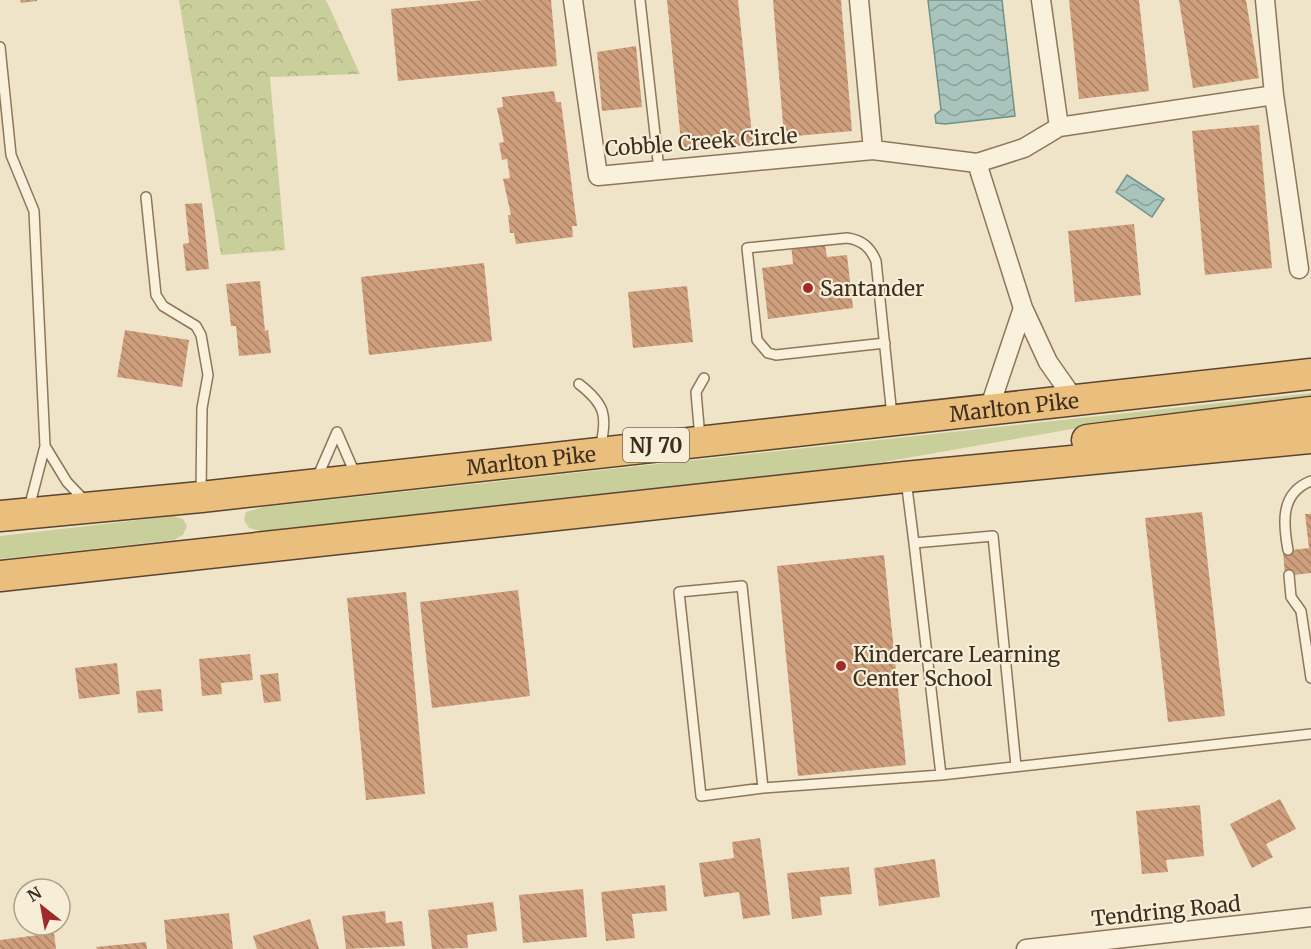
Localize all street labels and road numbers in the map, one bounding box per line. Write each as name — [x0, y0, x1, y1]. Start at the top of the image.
street label: Cobble Creek Circle — [604, 122, 798, 162]
street label: Marlton Pike — [948, 386, 1080, 427]
road number: NJ 70 — [623, 428, 689, 462]
street label: Marlton Pike — [465, 440, 597, 481]
street label: Tendring Road — [1090, 890, 1242, 932]

